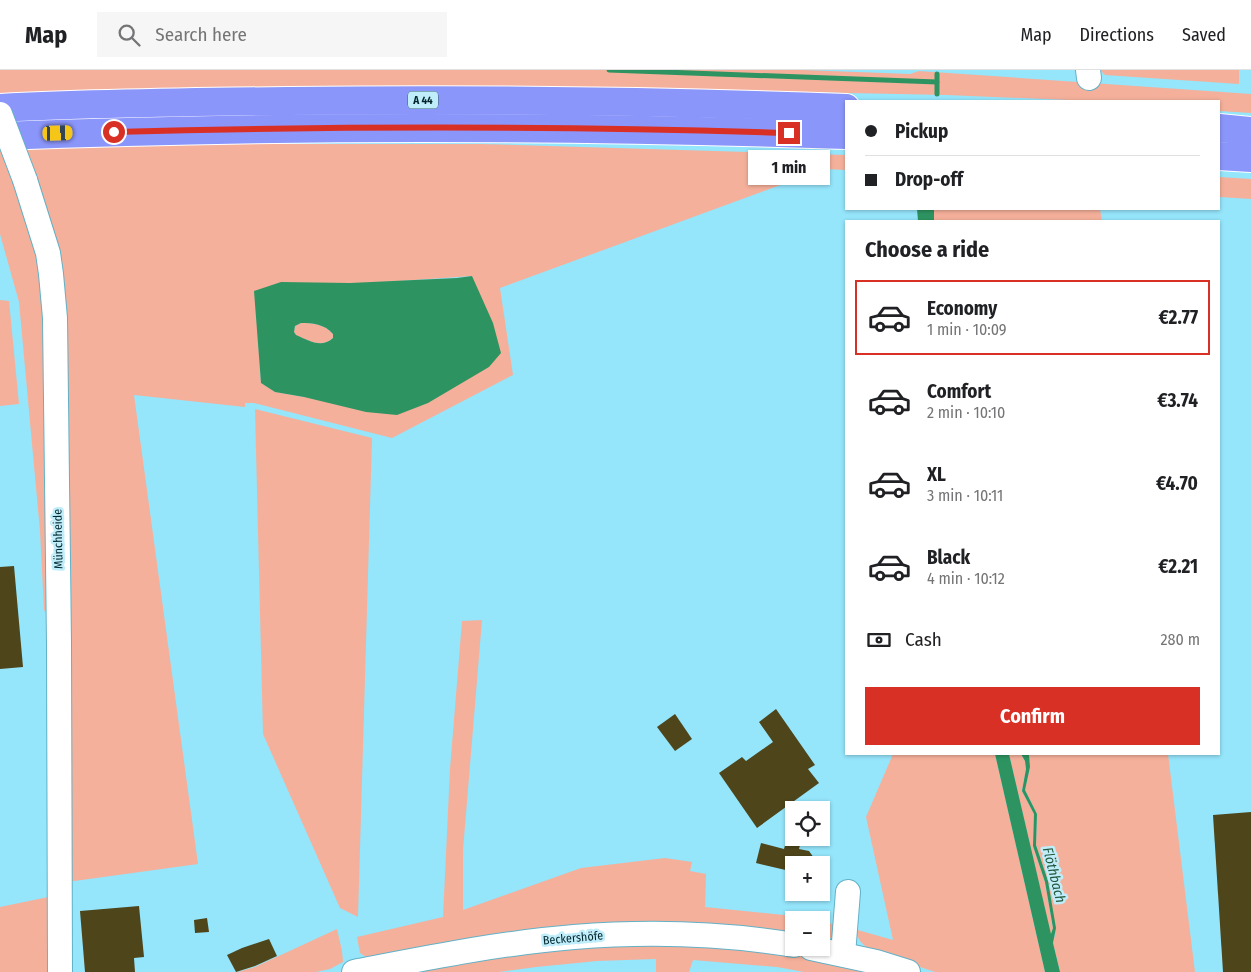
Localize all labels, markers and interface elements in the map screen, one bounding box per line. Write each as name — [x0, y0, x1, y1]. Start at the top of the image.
search box — [97, 12, 447, 57]
text: Map — [25, 21, 67, 49]
icon: search — [115, 21, 143, 49]
text: Search here — [155, 23, 247, 46]
text: Map — [1020, 24, 1052, 46]
text: Directions — [1080, 24, 1154, 46]
text: Saved — [1182, 24, 1226, 46]
road number: A 44 — [408, 92, 438, 108]
text: Pickup — [895, 120, 948, 143]
route start — [103, 121, 125, 143]
route end — [778, 122, 800, 144]
car — [42, 125, 73, 141]
callout: 1 min — [748, 150, 830, 186]
text: 1 min — [772, 158, 806, 177]
text: Drop-off — [895, 168, 963, 191]
text: Choose a ride — [865, 236, 989, 263]
icon: car — [867, 295, 912, 340]
text: Economy — [927, 297, 997, 320]
text: €2.77 — [1159, 306, 1198, 329]
text: 1 min · 10:09 — [927, 320, 1007, 339]
icon: car — [867, 378, 912, 423]
text: Comfort — [927, 380, 991, 403]
text: €3.74 — [1157, 389, 1198, 412]
text: 2 min · 10:10 — [927, 403, 1005, 422]
icon: car — [867, 461, 912, 506]
text: XL — [927, 463, 946, 486]
text: €4.70 — [1156, 472, 1198, 495]
text: 3 min · 10:11 — [927, 486, 1003, 505]
street label: Münchheide — [50, 509, 66, 569]
icon: car — [867, 544, 912, 589]
text: Black — [927, 546, 970, 569]
text: €2.21 — [1158, 555, 1198, 578]
text: 4 min · 10:12 — [927, 569, 1005, 588]
icon: cash — [865, 626, 893, 654]
text: Cash — [905, 628, 942, 651]
text: 280 m — [1161, 630, 1200, 649]
button: Confirm — [865, 687, 1200, 745]
map controls — [785, 801, 830, 956]
button: locate — [785, 801, 830, 846]
water label: Flöthbach — [1039, 845, 1069, 905]
button: + — [785, 856, 830, 901]
button: − — [785, 911, 830, 956]
street label: Beckershöfe — [542, 928, 604, 948]

